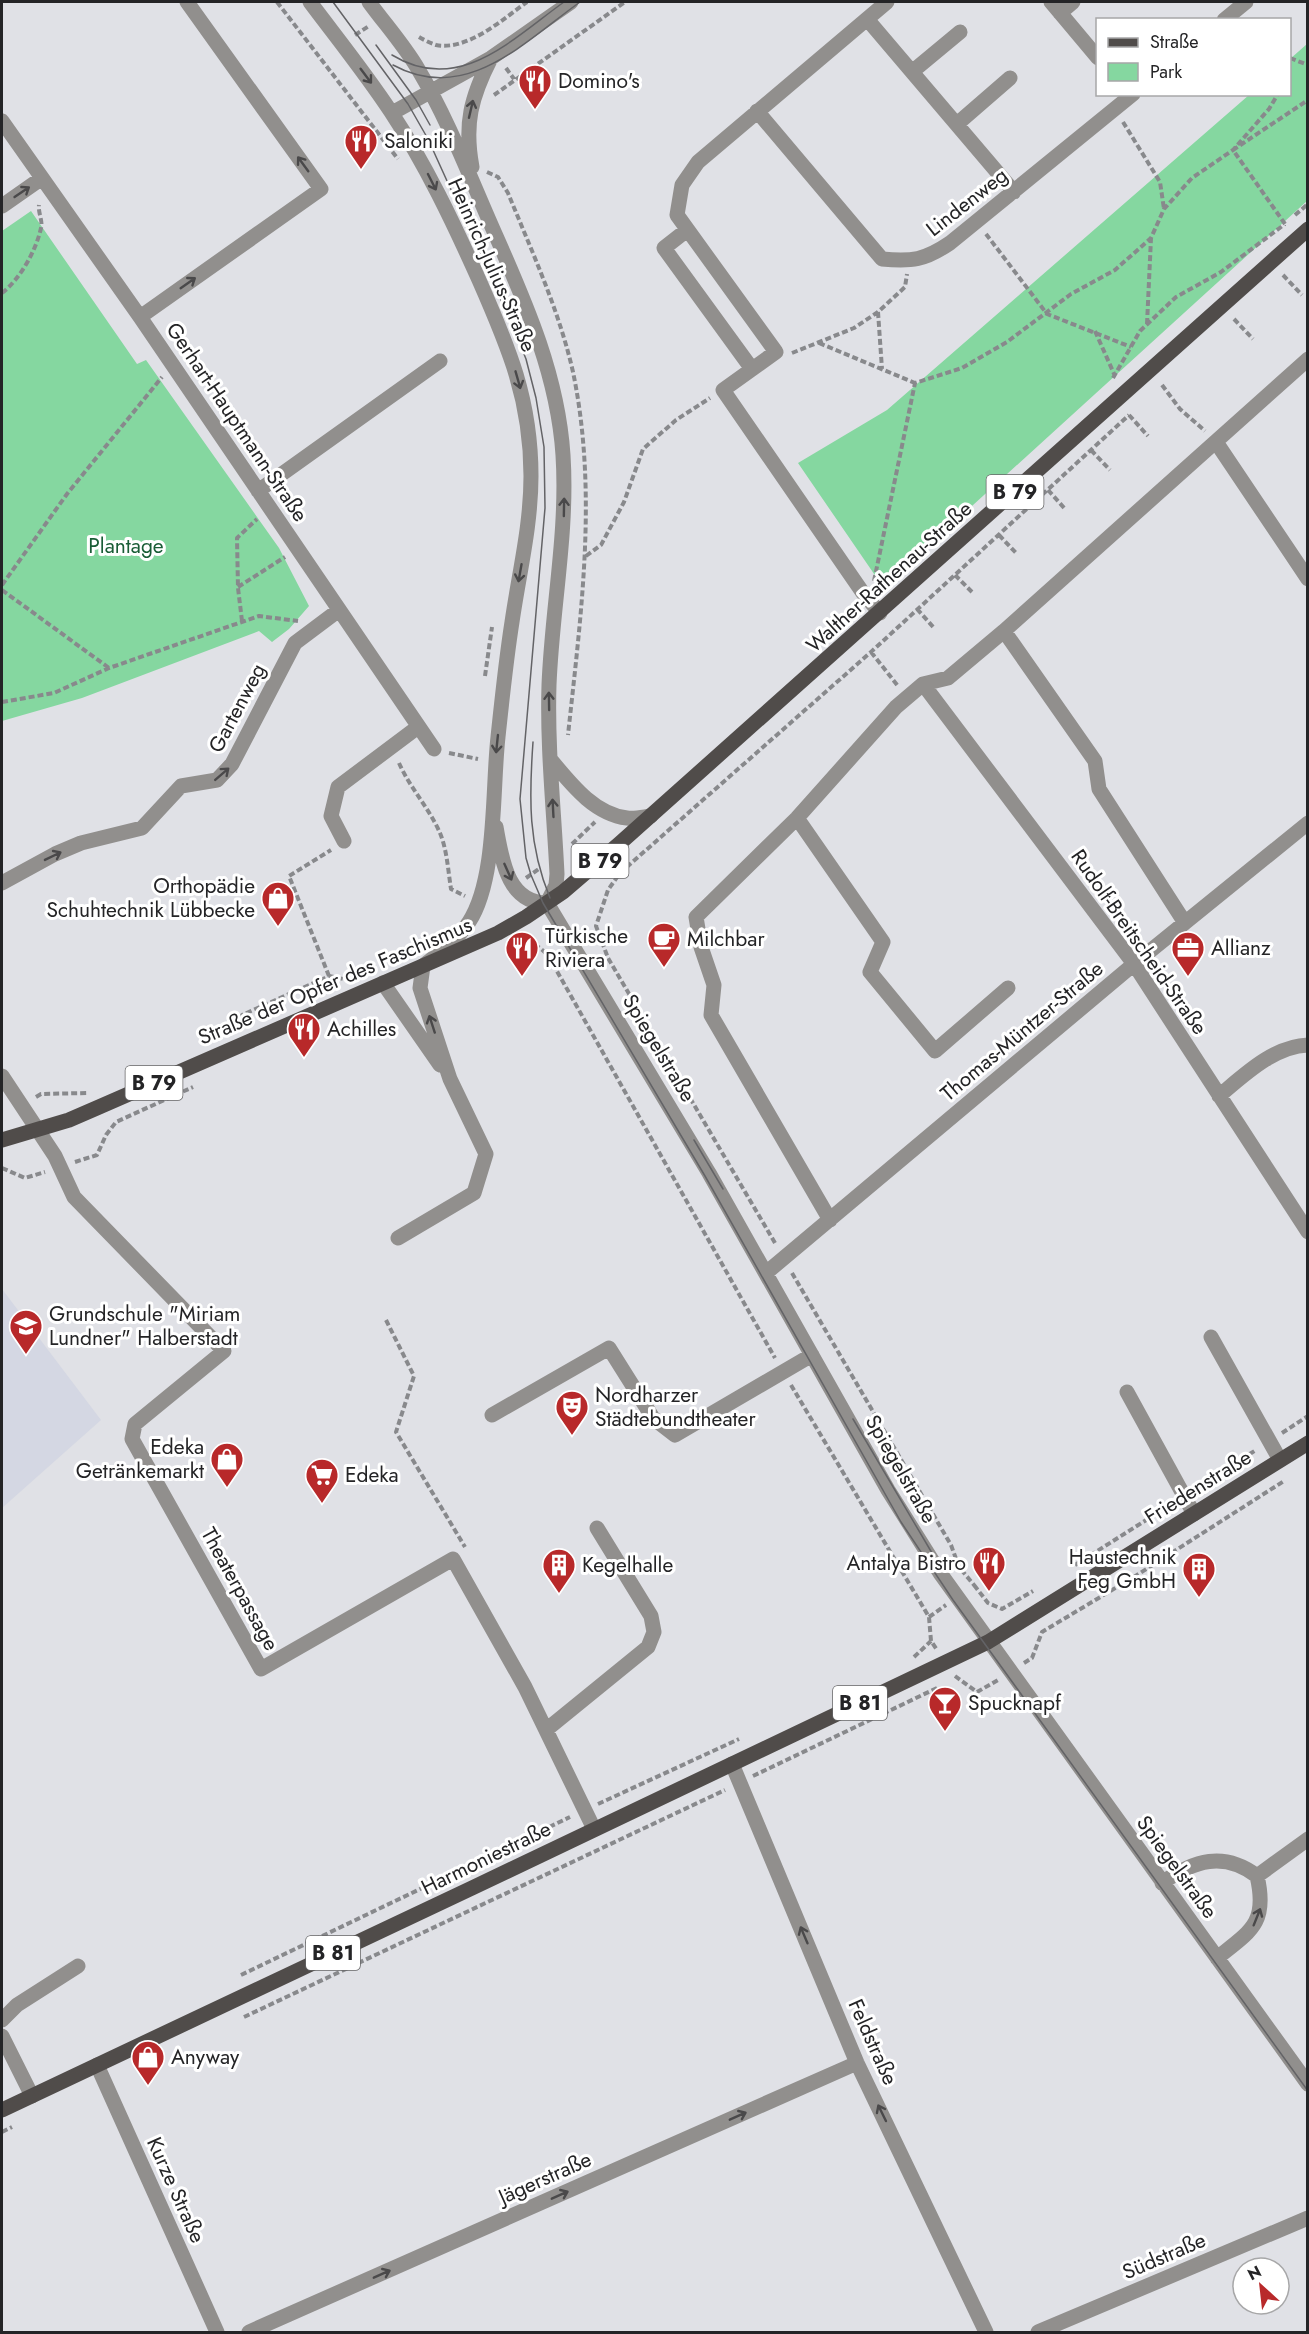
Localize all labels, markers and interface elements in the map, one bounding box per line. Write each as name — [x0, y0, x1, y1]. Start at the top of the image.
legend — [1096, 18, 1291, 96]
text: Straße — [1150, 29, 1198, 55]
text: Park — [1150, 59, 1182, 85]
restaurant icon: Domino's — [517, 63, 553, 110]
place label: Domino's — [558, 66, 640, 96]
one-way arrow — [359, 68, 372, 84]
one-way arrow — [465, 100, 477, 119]
restaurant icon: Saloniki — [343, 123, 379, 170]
place label: Saloniki — [384, 126, 453, 156]
one-way arrow — [297, 156, 309, 172]
street label: Lindenweg — [920, 161, 1014, 243]
one-way arrow — [427, 173, 438, 191]
street label: Heinrich-Julius-Straße — [440, 173, 544, 357]
one-way arrow — [13, 186, 29, 198]
one-way arrow — [179, 277, 195, 289]
street label: Gerhart-Hauptmann-Straße — [159, 316, 315, 528]
one-way arrow — [513, 370, 525, 389]
road number: B 79 — [986, 475, 1044, 509]
street label: Walther-Rathenau-Straße — [799, 494, 979, 660]
one-way arrow — [558, 498, 569, 518]
park label: Plantage — [88, 531, 164, 561]
one-way arrow — [514, 562, 525, 582]
street label: Gartenweg — [201, 658, 273, 758]
one-way arrow — [543, 692, 555, 712]
one-way arrow — [491, 734, 502, 753]
one-way arrow — [214, 767, 230, 780]
one-way arrow — [548, 799, 559, 819]
street label: Rudolf-Breitscheid-Straße — [1064, 843, 1215, 1041]
road number: B 79 — [572, 844, 628, 878]
one-way arrow — [44, 849, 62, 861]
one-way arrow — [503, 863, 514, 881]
place label: Orthopädie Schuhtechnik Lübbecke — [46, 871, 255, 925]
shop icon: Orthopädie Schuhtechnik Lübbecke — [260, 880, 296, 927]
street label: Straße der Opfer des Faschismus — [193, 910, 477, 1052]
place label: Türkische Riviera — [545, 921, 628, 975]
cafe icon: Milchbar — [646, 921, 682, 968]
place label: Milchbar — [687, 924, 765, 954]
restaurant icon: Türkische Riviera — [504, 930, 540, 977]
office icon: Allianz — [1170, 930, 1206, 977]
place label: Allianz — [1211, 933, 1271, 963]
street label: Thomas-Müntzer-Straße — [934, 954, 1110, 1108]
street label: Spiegelstraße — [615, 988, 703, 1108]
restaurant icon: Achilles — [286, 1011, 322, 1058]
place label: Achilles — [327, 1014, 396, 1044]
one-way arrow — [426, 1015, 437, 1034]
road number: B 79 — [126, 1066, 182, 1100]
place label: Grundschule "Miriam Lundner" Halberstadt — [49, 1299, 240, 1353]
school or university icon: Grundschule "Miriam Lundner" Halberstadt — [8, 1308, 44, 1355]
place label: Nordharzer Städtebundtheater — [595, 1380, 756, 1434]
theatre icon: Nordharzer Städtebundtheater — [554, 1389, 590, 1436]
street label: Spiegelstraße — [858, 1409, 944, 1529]
place label: Edeka Getränkemarkt — [76, 1432, 204, 1486]
shop icon: Edeka Getränkemarkt — [209, 1441, 245, 1488]
street label: Friedenstraße — [1139, 1442, 1257, 1532]
supermarket icon: Edeka — [304, 1457, 340, 1504]
place label: Edeka — [345, 1460, 399, 1490]
street label: Theaterpassage — [194, 1522, 286, 1656]
place label: Haustechnik Feg GmbH — [1069, 1542, 1177, 1596]
restaurant icon: Antalya Bistro — [971, 1545, 1007, 1592]
building icon: Kegelhalle — [541, 1547, 577, 1594]
place label: Antalya Bistro — [846, 1548, 966, 1578]
place label: Kegelhalle — [582, 1550, 673, 1580]
building icon: Haustechnik Feg GmbH — [1181, 1551, 1217, 1598]
bar icon: Spucknapf — [927, 1685, 963, 1732]
road number: B 81 — [833, 1686, 887, 1720]
place label: Spucknapf — [968, 1688, 1062, 1718]
street label: Spiegelstraße — [1129, 1809, 1225, 1925]
street label: Harmoniestraße — [416, 1814, 556, 1902]
one-way arrow — [1252, 1909, 1263, 1927]
one-way arrow — [798, 1926, 809, 1944]
road number: B 81 — [306, 1936, 360, 1970]
street label: Feldstraße — [841, 1994, 905, 2090]
shop icon: Anyway — [130, 2039, 166, 2086]
place label: Anyway — [171, 2042, 240, 2072]
one-way arrow — [875, 2105, 887, 2123]
one-way arrow — [729, 2110, 747, 2121]
street label: Kurze Straße — [139, 2132, 213, 2248]
street label: Jägerstraße — [491, 2144, 596, 2213]
one-way arrow — [551, 2188, 569, 2199]
street label: Südstraße — [1118, 2225, 1211, 2287]
north arrow — [1231, 2256, 1291, 2316]
text: N — [1244, 2260, 1265, 2286]
one-way arrow — [372, 2267, 390, 2279]

